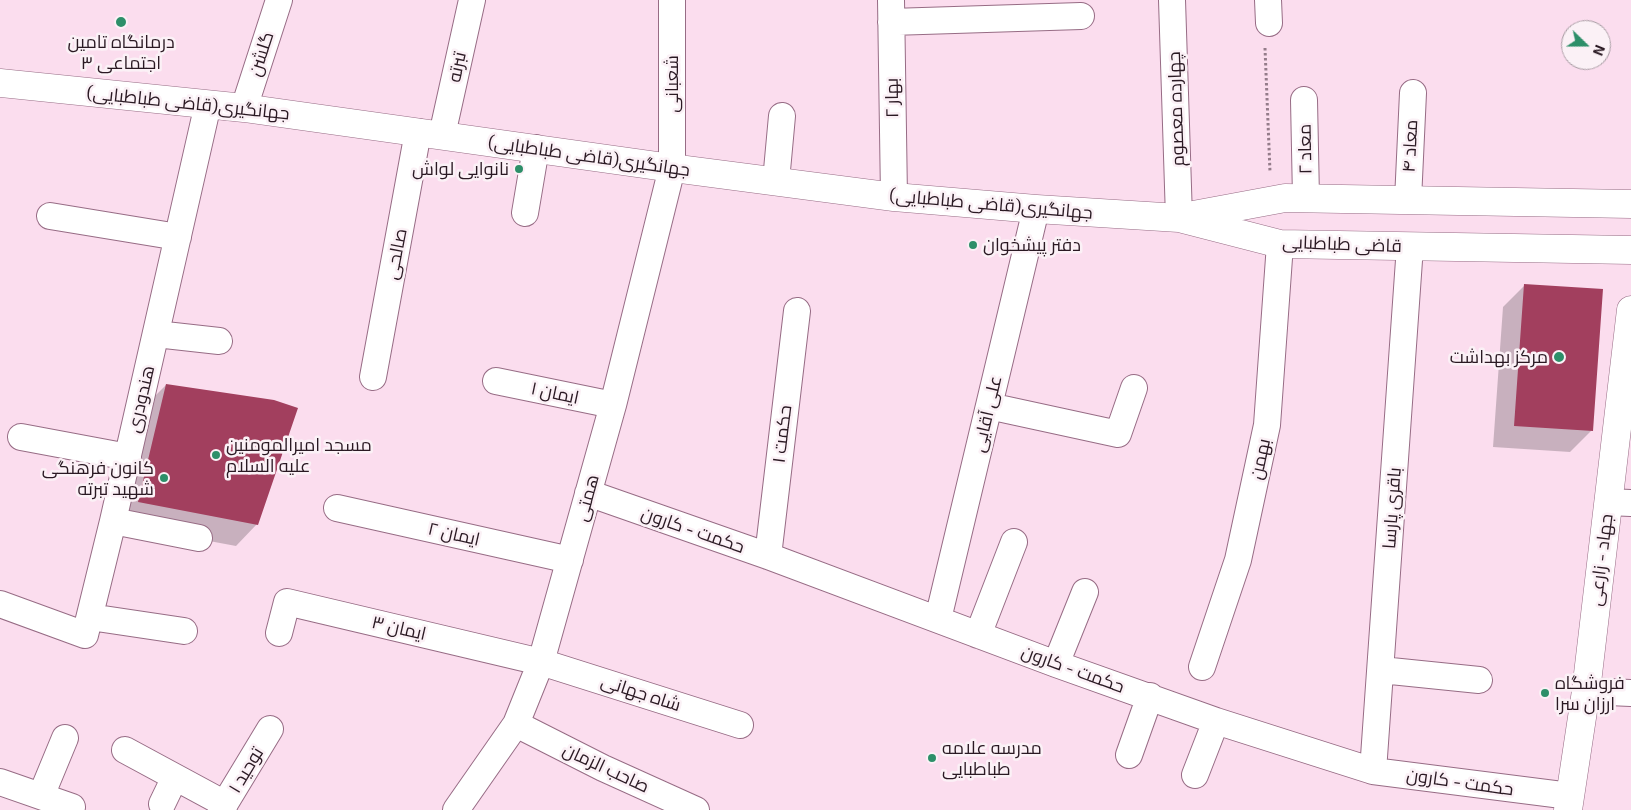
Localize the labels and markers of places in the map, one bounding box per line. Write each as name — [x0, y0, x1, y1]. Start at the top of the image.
marker: درمانگاه تامین اجتماعی ۳ — [114, 15, 128, 29]
place label: درمانگاه تامین اجتماعی ۳ — [67, 31, 175, 74]
place label: نانوایی لواش — [412, 158, 509, 180]
marker: نانوایی لواش — [513, 163, 525, 175]
place label: دفتر پیشخوان — [983, 234, 1081, 256]
marker: دفتر پیشخوان — [967, 239, 979, 251]
place label: مرکز بهداشت — [1450, 346, 1548, 368]
marker: مرکز بهداشت — [1552, 350, 1566, 364]
place label: مسجد امیرالمومنین علیه السلام — [226, 434, 372, 476]
marker: مسجد امیرالمومنین علیه السلام — [210, 449, 222, 461]
place label: کانون فرهنگی شهید تبرته — [42, 457, 154, 499]
marker: کانون فرهنگی شهید تبرته — [158, 472, 170, 484]
place label: فروشگاه ارزان سرا — [1555, 672, 1625, 714]
marker: فروشگاه ارزان سرا — [1539, 687, 1551, 699]
place label: مدرسه علامه طباطبایی — [942, 737, 1042, 780]
marker: مدرسه علامه طباطبایی — [926, 752, 938, 764]

